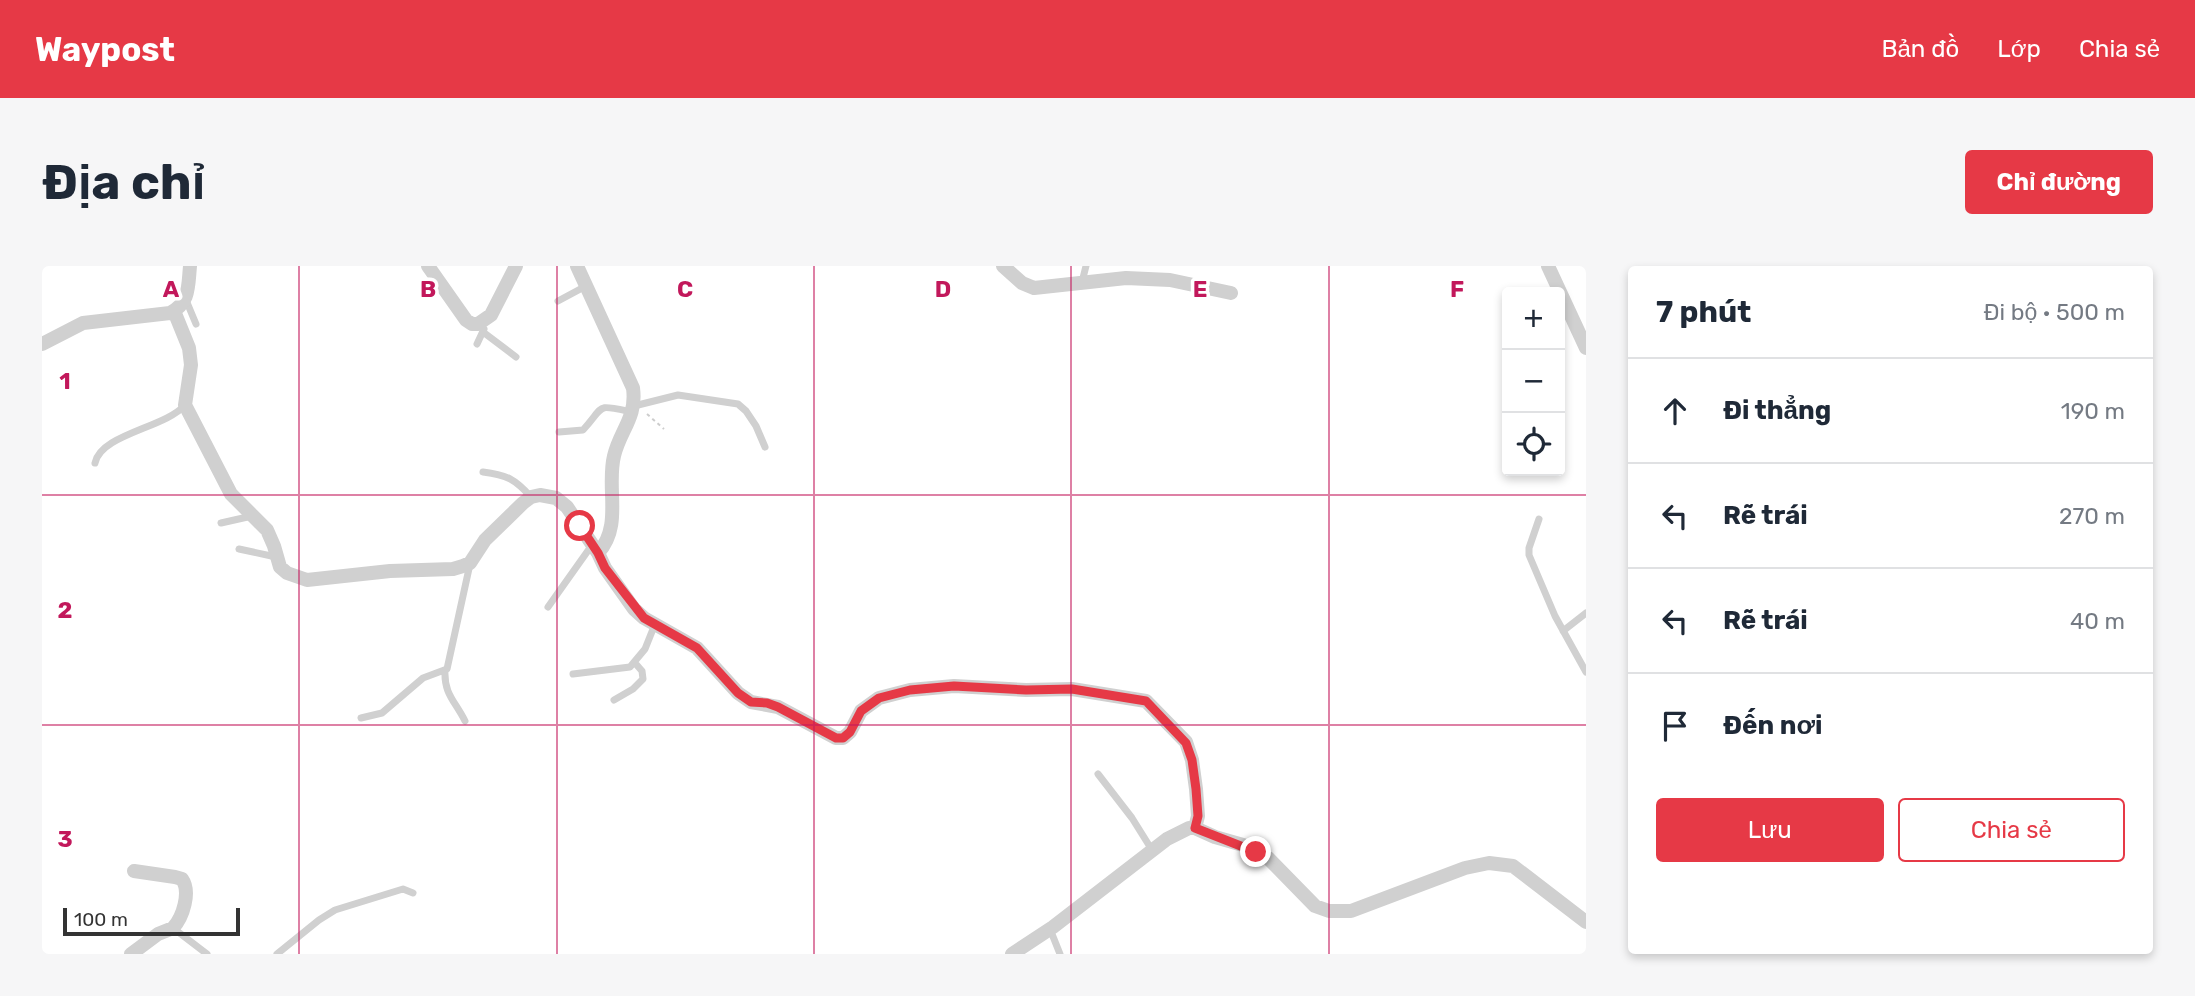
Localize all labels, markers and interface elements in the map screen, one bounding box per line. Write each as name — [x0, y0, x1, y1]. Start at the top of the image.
text: Waypost — [35, 30, 175, 69]
text: Bản đồ — [1881, 35, 1959, 63]
text: Lớp — [1997, 35, 2041, 63]
text: Chia sẻ — [2079, 35, 2160, 63]
button: Chỉ đường — [1965, 150, 2153, 214]
text: Địa chỉ — [42, 153, 205, 211]
text: A — [163, 275, 180, 303]
text: B — [420, 275, 436, 303]
text: C — [677, 275, 693, 303]
text: D — [935, 275, 951, 303]
text: E — [1193, 275, 1207, 303]
text: F — [1450, 275, 1464, 303]
map controls — [1502, 287, 1565, 476]
button: + — [1502, 287, 1565, 350]
text: 7 phút — [1656, 294, 1751, 330]
text: Đi bộ · 500 m — [1983, 298, 2125, 326]
button: − — [1502, 350, 1565, 413]
text: 1 — [59, 367, 71, 395]
icon: ahead — [1656, 392, 1694, 430]
text: Đi thẳng — [1723, 395, 1831, 426]
text: 190 m — [2061, 397, 2125, 425]
button: locate — [1502, 413, 1565, 476]
icon: left — [1656, 497, 1694, 535]
text: Rẽ trái — [1723, 500, 1808, 531]
text: 270 m — [2059, 502, 2125, 530]
route start — [564, 510, 595, 541]
text: 2 — [58, 596, 72, 624]
icon: left — [1656, 602, 1694, 640]
text: Rẽ trái — [1723, 605, 1808, 636]
text: 40 m — [2070, 607, 2125, 635]
icon: arrive — [1656, 707, 1694, 745]
text: Đến nơi — [1723, 710, 1822, 741]
button: Lưu — [1656, 798, 1884, 862]
button: Chia sẻ — [1898, 798, 2125, 862]
text: 3 — [57, 825, 73, 853]
route end — [1240, 836, 1271, 867]
scale bar — [63, 905, 240, 937]
text: 100 m — [74, 908, 128, 931]

